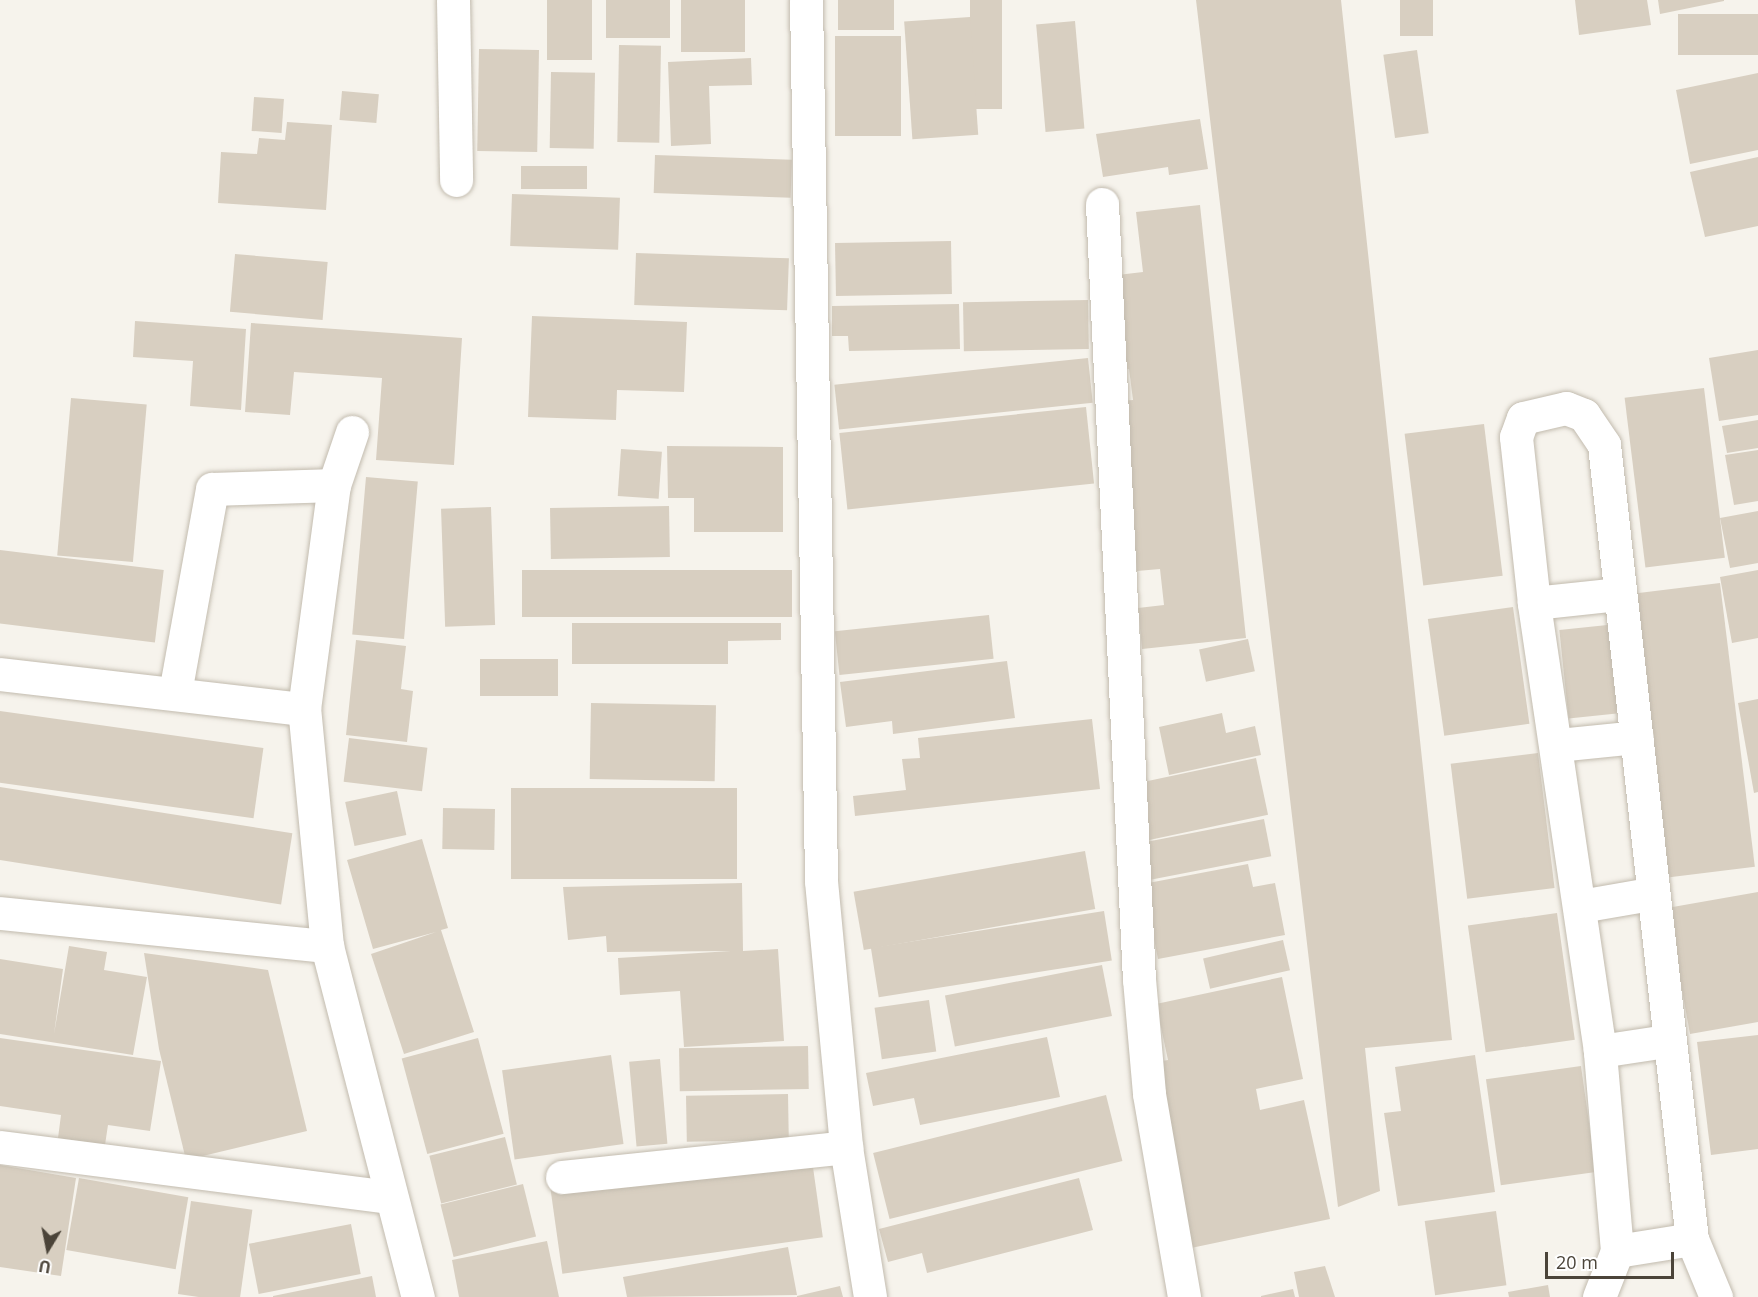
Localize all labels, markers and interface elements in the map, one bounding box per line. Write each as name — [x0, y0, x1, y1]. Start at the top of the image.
north arrow — [18, 1219, 78, 1279]
scale bar — [1548, 1240, 1677, 1278]
text: 20 m — [1556, 1250, 1598, 1274]
text: U — [37, 1255, 53, 1279]

